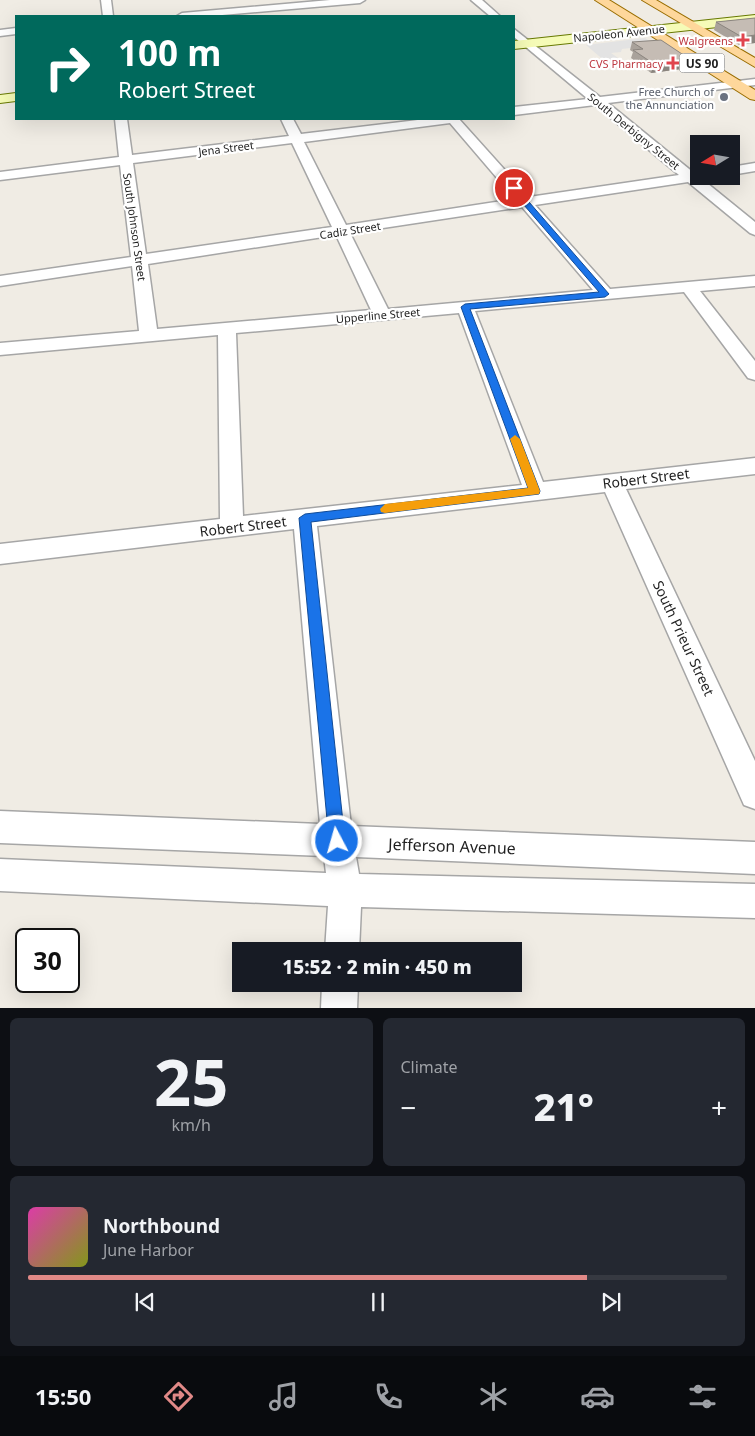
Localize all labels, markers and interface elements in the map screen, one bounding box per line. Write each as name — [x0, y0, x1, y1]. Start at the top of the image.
street label: Napoleon Avenue — [572, 21, 666, 45]
text: 100 m — [118, 29, 221, 76]
place label: Walgreens — [678, 33, 733, 48]
marker: Walgreens — [737, 34, 749, 46]
icon: right — [35, 35, 100, 100]
road number: US 90 — [680, 54, 724, 72]
place label: CVS Pharmacy — [589, 56, 663, 71]
marker: CVS Pharmacy — [667, 57, 679, 69]
text: Robert Street — [118, 74, 255, 104]
place label: Free Church of the Annunciation — [625, 84, 715, 112]
street label: South Derbigny Street — [585, 89, 683, 173]
marker: Free Church of the Annunciation — [718, 91, 730, 103]
north arrow — [690, 135, 740, 185]
map controls — [690, 135, 740, 185]
street label: Jena Street — [196, 137, 255, 159]
pin — [493, 167, 535, 209]
street label: South Johnson Street — [120, 172, 150, 282]
icon: arrive — [500, 174, 528, 202]
street label: Cadiz Street — [318, 218, 382, 242]
street label: Upperline Street — [335, 304, 421, 326]
street label: Robert Street — [602, 463, 690, 493]
street label: Robert Street — [199, 511, 287, 541]
street label: South Prieur Street — [649, 577, 719, 699]
position arrow — [310, 814, 362, 866]
street label: Jefferson Avenue — [386, 833, 516, 859]
speed limit sign: 30 — [15, 928, 80, 993]
text: 15:52 · 2 min · 450 m — [282, 954, 472, 980]
text: 25 — [154, 1037, 228, 1125]
text: Climate — [401, 1056, 458, 1078]
text: 21° — [534, 1080, 594, 1132]
text: − — [401, 1088, 417, 1126]
text: + — [711, 1088, 727, 1126]
text: km/h — [172, 1114, 211, 1136]
text: Northbound — [103, 1213, 220, 1239]
text: June Harbor — [103, 1239, 194, 1261]
icon: previous — [131, 1288, 159, 1316]
icon: pause — [364, 1288, 392, 1316]
icon: next — [597, 1288, 625, 1316]
icon: directions — [161, 1379, 196, 1414]
icon: music — [266, 1379, 301, 1414]
icon: phone — [371, 1379, 406, 1414]
icon: climate — [476, 1379, 511, 1414]
icon: car — [580, 1379, 615, 1414]
icon: filters — [685, 1379, 720, 1414]
text: 15:50 — [35, 1381, 91, 1411]

